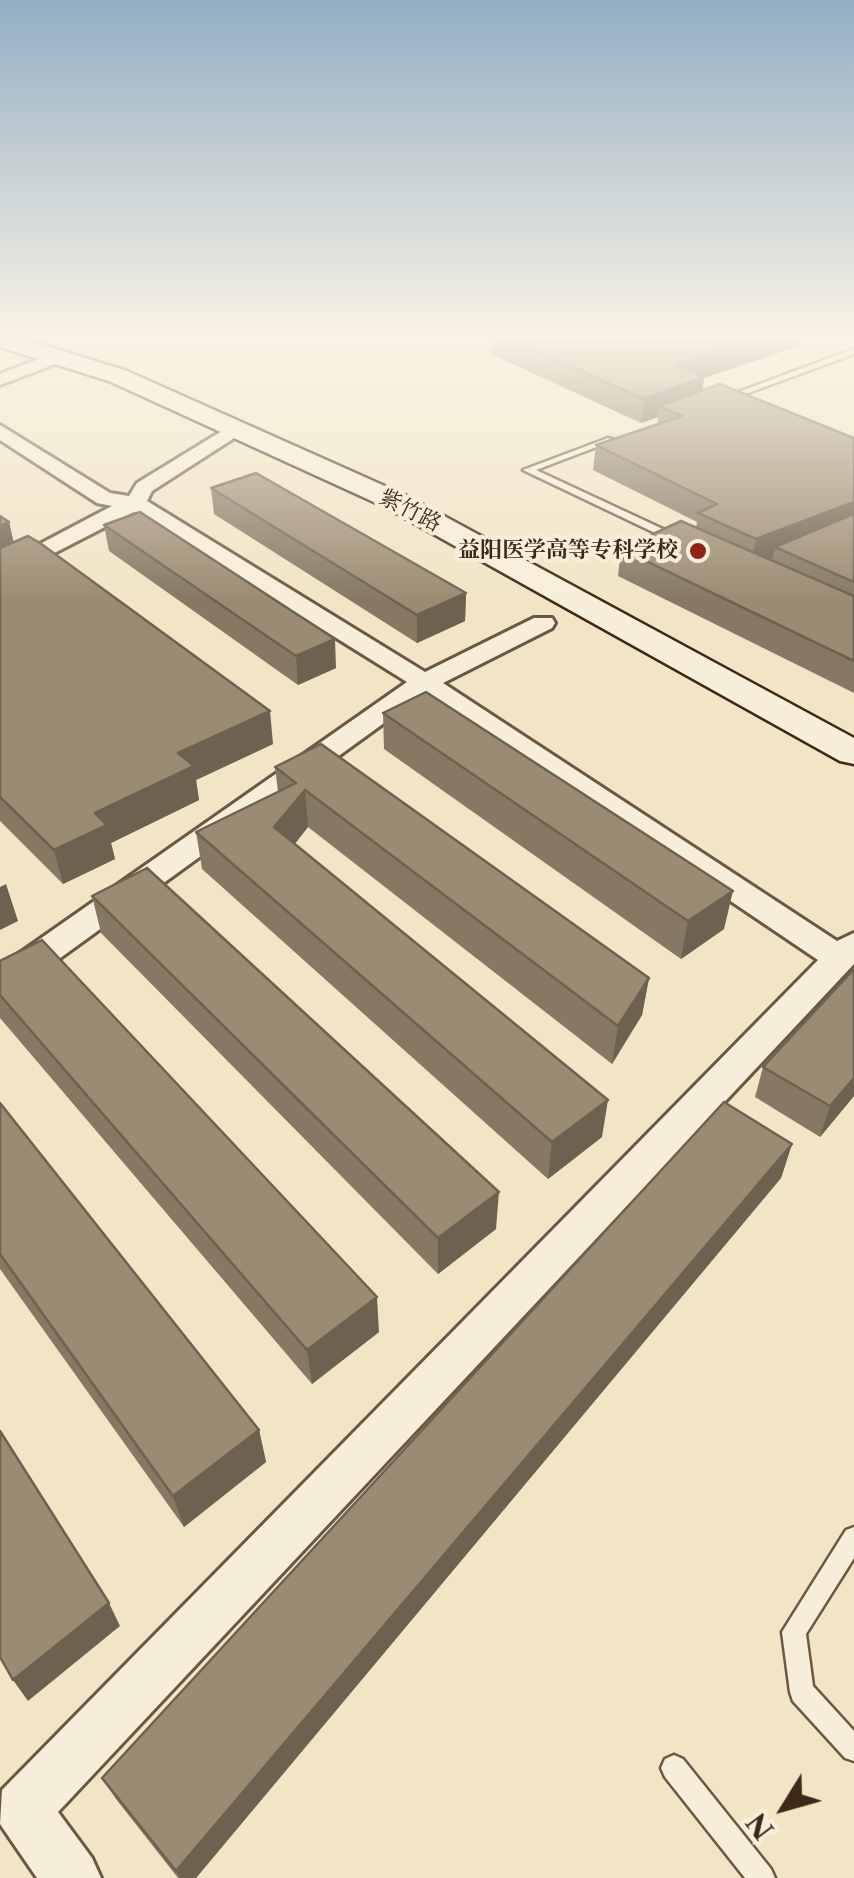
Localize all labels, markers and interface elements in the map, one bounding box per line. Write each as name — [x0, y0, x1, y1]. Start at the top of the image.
street label: 紫竹路 — [375, 484, 445, 538]
place label: 益阳医学高等专科学校 — [458, 538, 678, 564]
marker: 益阳医学高等专科学校 — [687, 540, 709, 562]
north arrow — [734, 1758, 834, 1858]
text: N — [739, 1806, 781, 1846]

